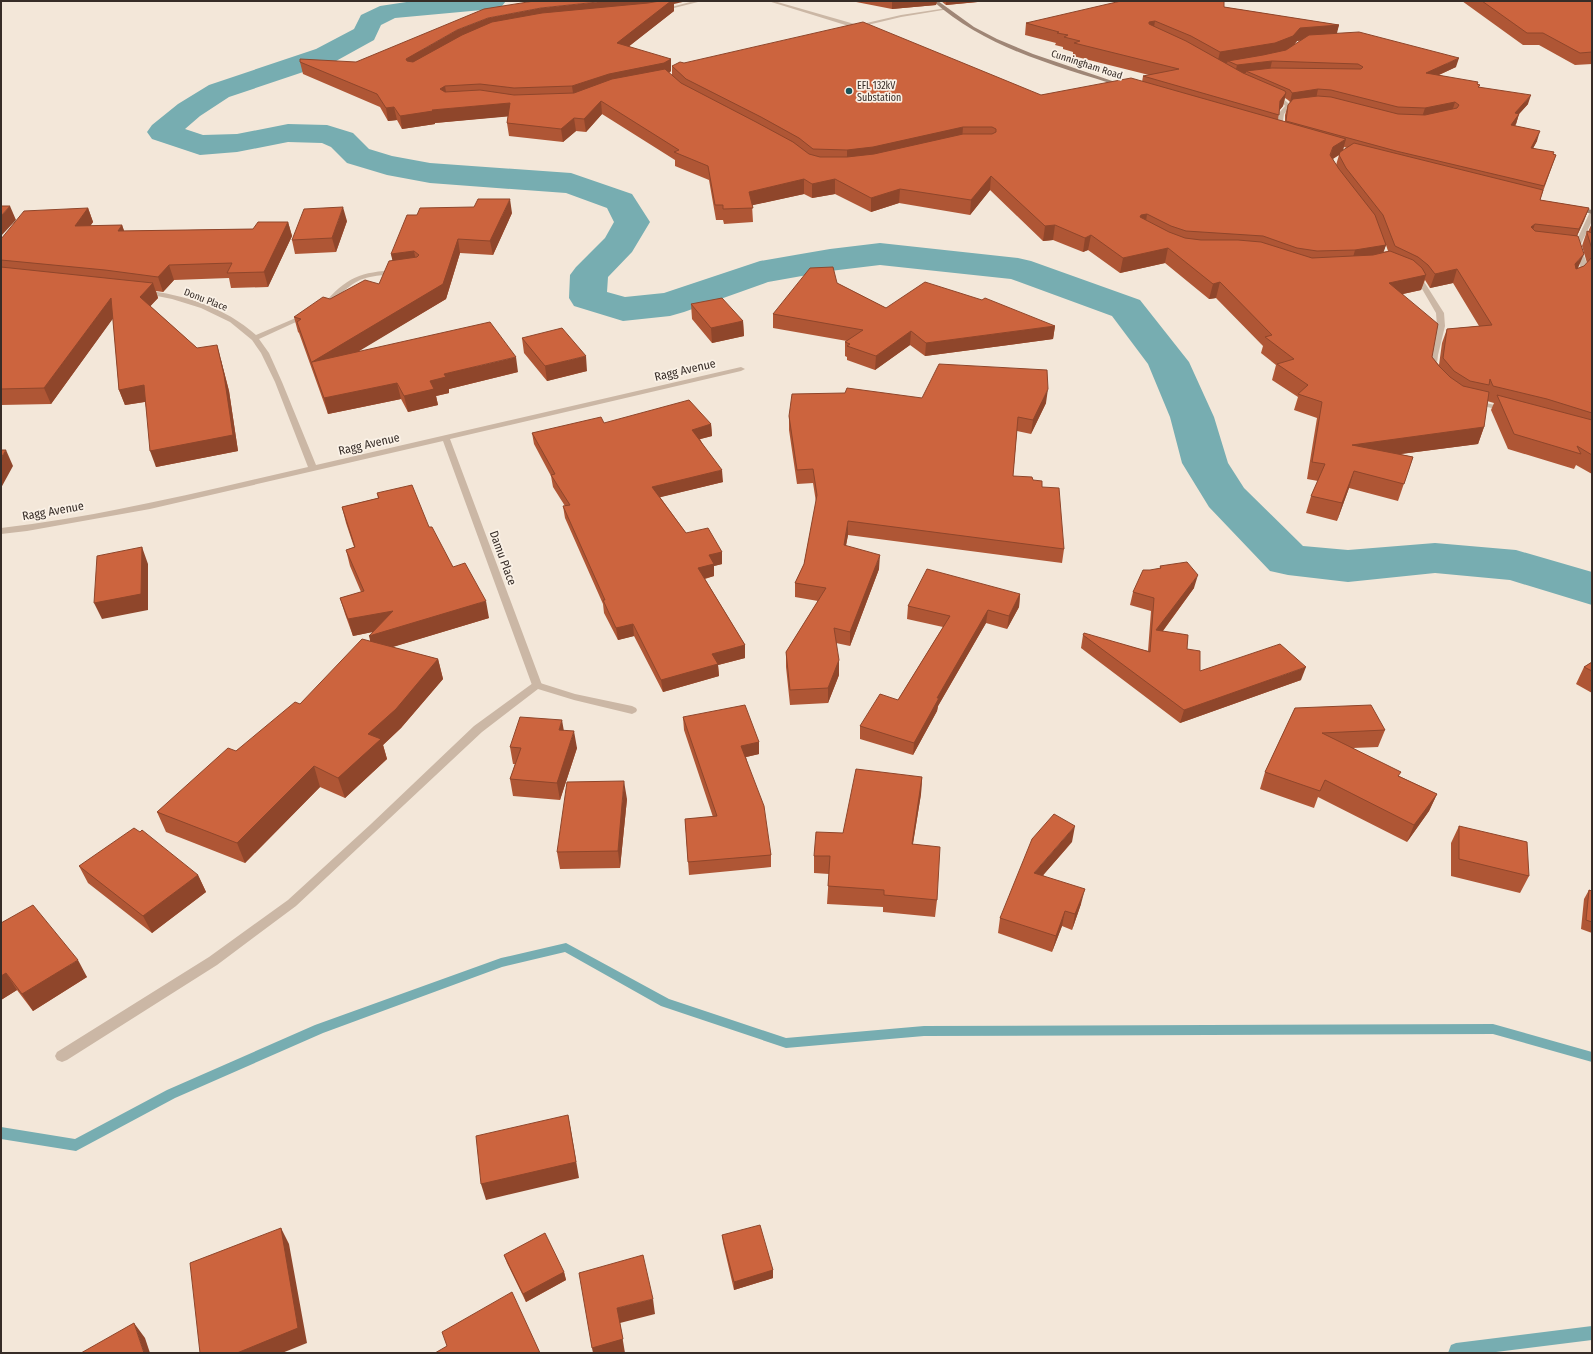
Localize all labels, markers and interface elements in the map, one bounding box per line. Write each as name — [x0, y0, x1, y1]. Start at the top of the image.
street label: Cunningham Road — [1050, 48, 1124, 82]
place label: EFL 132kV Substation — [857, 80, 901, 104]
marker: EFL 132kV Substation — [844, 86, 854, 96]
street label: Donu Place — [182, 286, 229, 314]
street label: Ragg Avenue — [653, 356, 717, 384]
street label: Ragg Avenue — [337, 430, 401, 458]
street label: Ragg Avenue — [21, 499, 85, 523]
street label: Damu Place — [487, 529, 519, 587]

